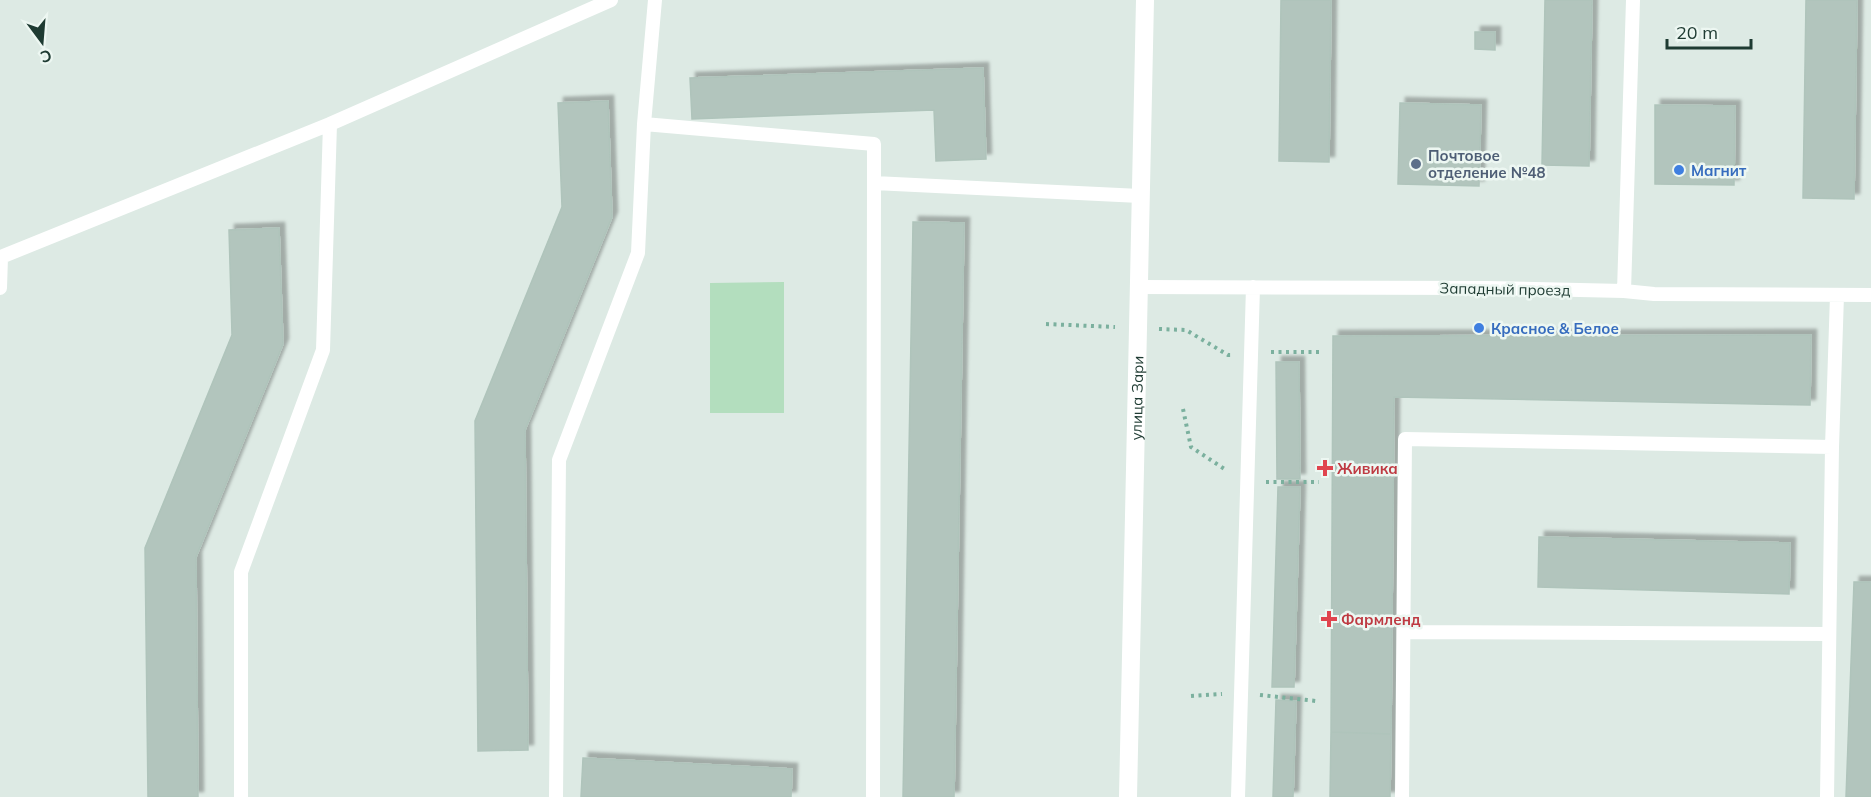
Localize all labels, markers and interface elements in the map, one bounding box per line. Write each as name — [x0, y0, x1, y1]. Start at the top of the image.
north arrow — [12, 12, 72, 72]
scale bar — [1667, 12, 1751, 50]
text: 20 m — [1676, 21, 1718, 44]
text: С — [38, 45, 54, 68]
place label: Почтовое отделение №48 — [1428, 146, 1545, 182]
marker: Почтовое отделение №48 — [1409, 157, 1423, 171]
place label: Магнит — [1691, 161, 1747, 180]
marker: Магнит — [1672, 163, 1686, 177]
street label: Западный проезд — [1439, 278, 1571, 300]
place label: Красное & Белое — [1491, 319, 1619, 338]
marker: Красное & Белое — [1472, 321, 1486, 335]
street label: улица Зари — [1126, 356, 1147, 441]
place label: Живика — [1337, 459, 1398, 478]
marker: Живика — [1318, 461, 1332, 475]
place label: Фармленд — [1341, 610, 1421, 629]
marker: Фармленд — [1322, 612, 1336, 626]

